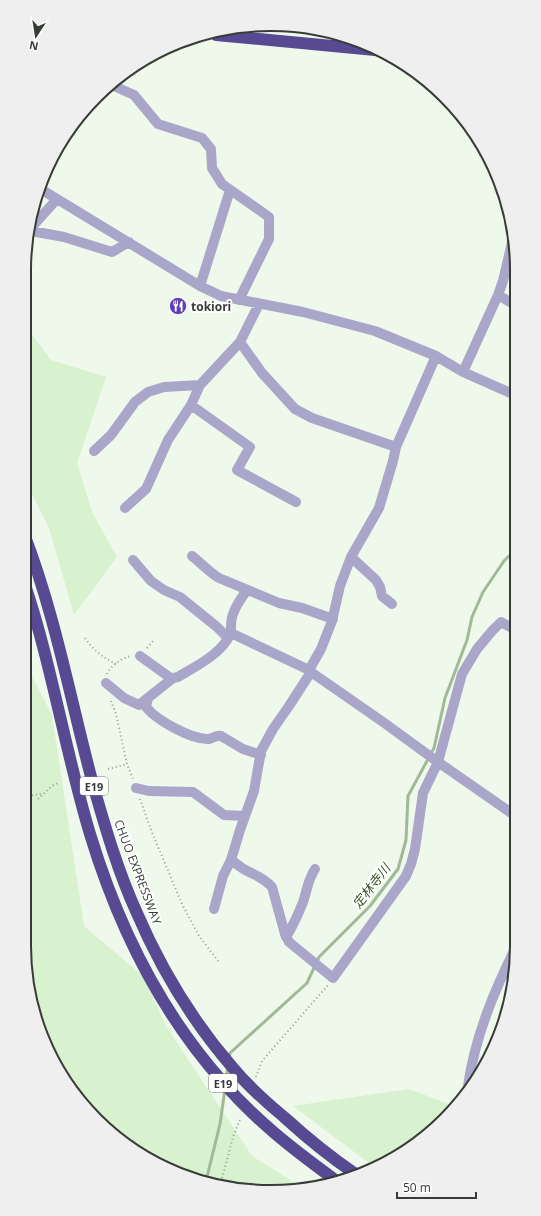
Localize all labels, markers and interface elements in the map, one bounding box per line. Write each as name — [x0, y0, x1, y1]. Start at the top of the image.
north arrow — [16, 16, 56, 56]
text: N — [28, 38, 40, 55]
restaurant icon: tokiori — [168, 296, 188, 316]
place label: tokiori — [191, 298, 231, 315]
road number: E19 — [80, 777, 108, 795]
street label: CHUO EXPRESSWAY — [110, 817, 166, 927]
water label: 定林寺川 — [348, 858, 395, 912]
road number: E19 — [209, 1074, 237, 1092]
scale bar — [397, 1174, 476, 1200]
text: 50 m — [403, 1179, 431, 1196]

